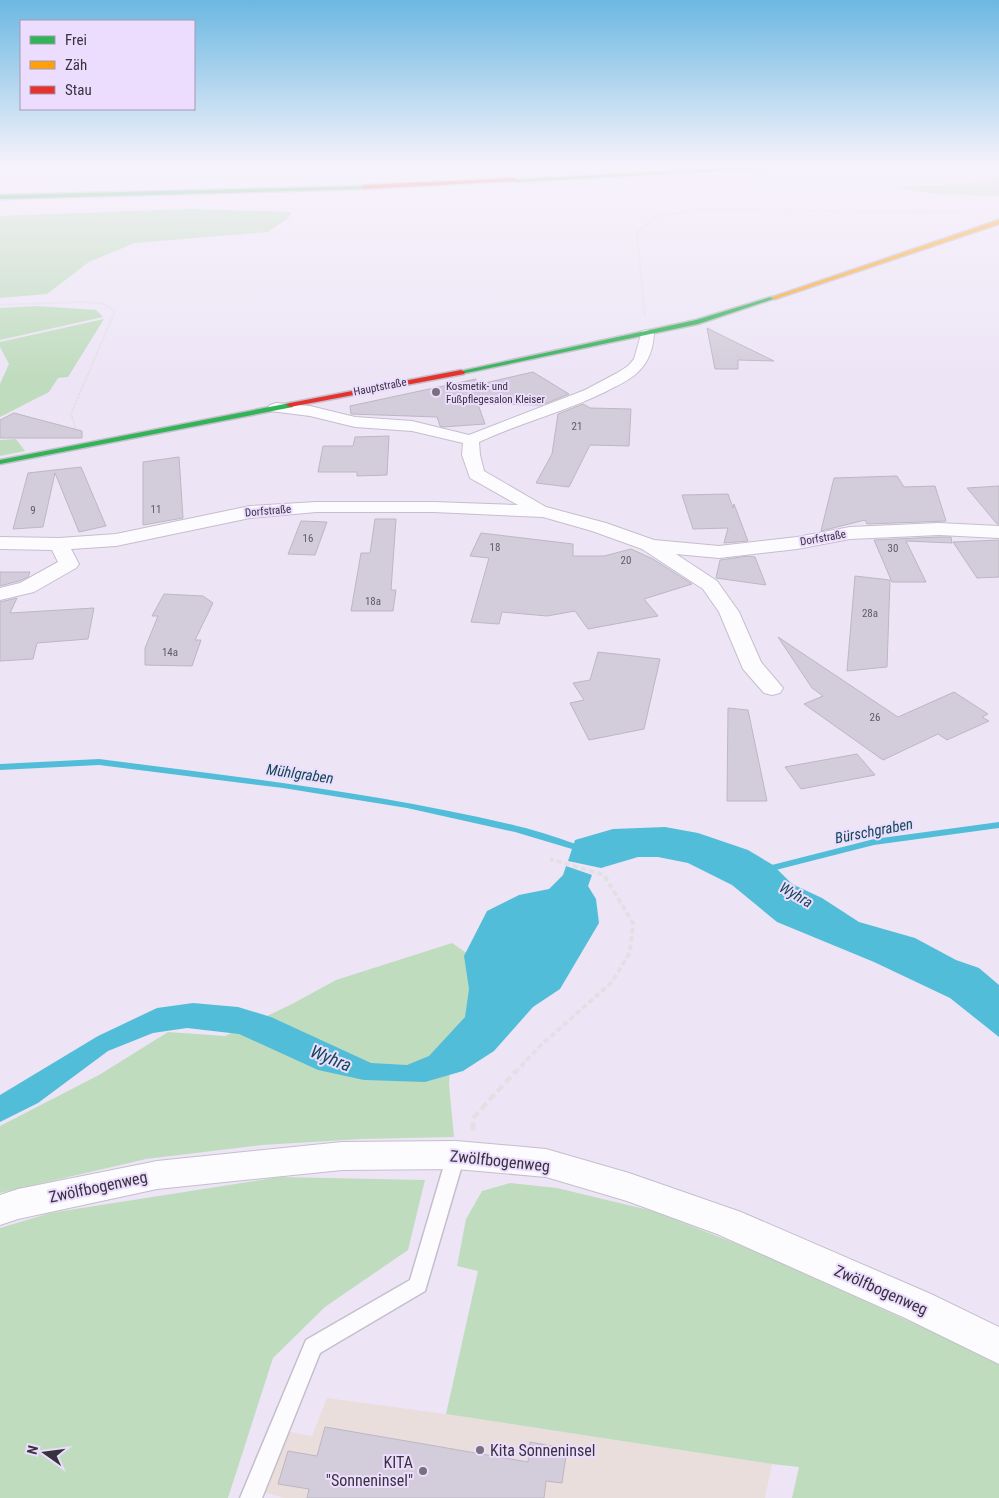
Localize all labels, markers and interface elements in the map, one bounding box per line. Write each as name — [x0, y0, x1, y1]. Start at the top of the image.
legend — [20, 20, 195, 110]
text: Frei — [65, 31, 87, 49]
text: Zäh — [65, 56, 87, 74]
text: Stau — [65, 81, 92, 99]
street label: Hauptstraße — [352, 375, 408, 399]
place label: Kosmetik- und Fußpflegesalon Kleiser — [446, 380, 546, 406]
marker: Kosmetik- und Fußpflegesalon Kleiser — [430, 386, 442, 398]
house number: 21 — [572, 420, 582, 433]
house number: 11 — [151, 503, 161, 516]
street label: Dorfstraße — [244, 503, 292, 519]
house number: 9 — [30, 504, 36, 517]
street label: Dorfstraße — [799, 528, 847, 548]
house number: 16 — [303, 532, 313, 545]
house number: 18 — [490, 541, 500, 554]
house number: 30 — [888, 542, 898, 555]
house number: 20 — [621, 554, 631, 567]
house number: 18a — [365, 595, 381, 608]
house number: 28a — [862, 607, 878, 620]
house number: 14a — [162, 646, 178, 659]
house number: 26 — [870, 711, 880, 724]
water label: Mühlgraben — [265, 760, 335, 788]
water label: Bürschgraben — [833, 815, 915, 847]
water label: Wyhra — [776, 878, 816, 912]
water label: Wyhra — [307, 1040, 355, 1076]
street label: Zwölfbogenweg — [449, 1146, 551, 1176]
street label: Zwölfbogenweg — [47, 1167, 149, 1207]
street label: Zwölfbogenweg — [831, 1261, 931, 1319]
north arrow — [20, 1428, 70, 1478]
place label: Kita Sonneninsel — [490, 1441, 595, 1460]
text: N — [24, 1444, 41, 1456]
marker: Kita Sonneninsel — [474, 1444, 486, 1456]
place label: KITA "Sonneninsel" — [326, 1453, 413, 1490]
marker: KITA "Sonneninsel" — [417, 1465, 429, 1477]

